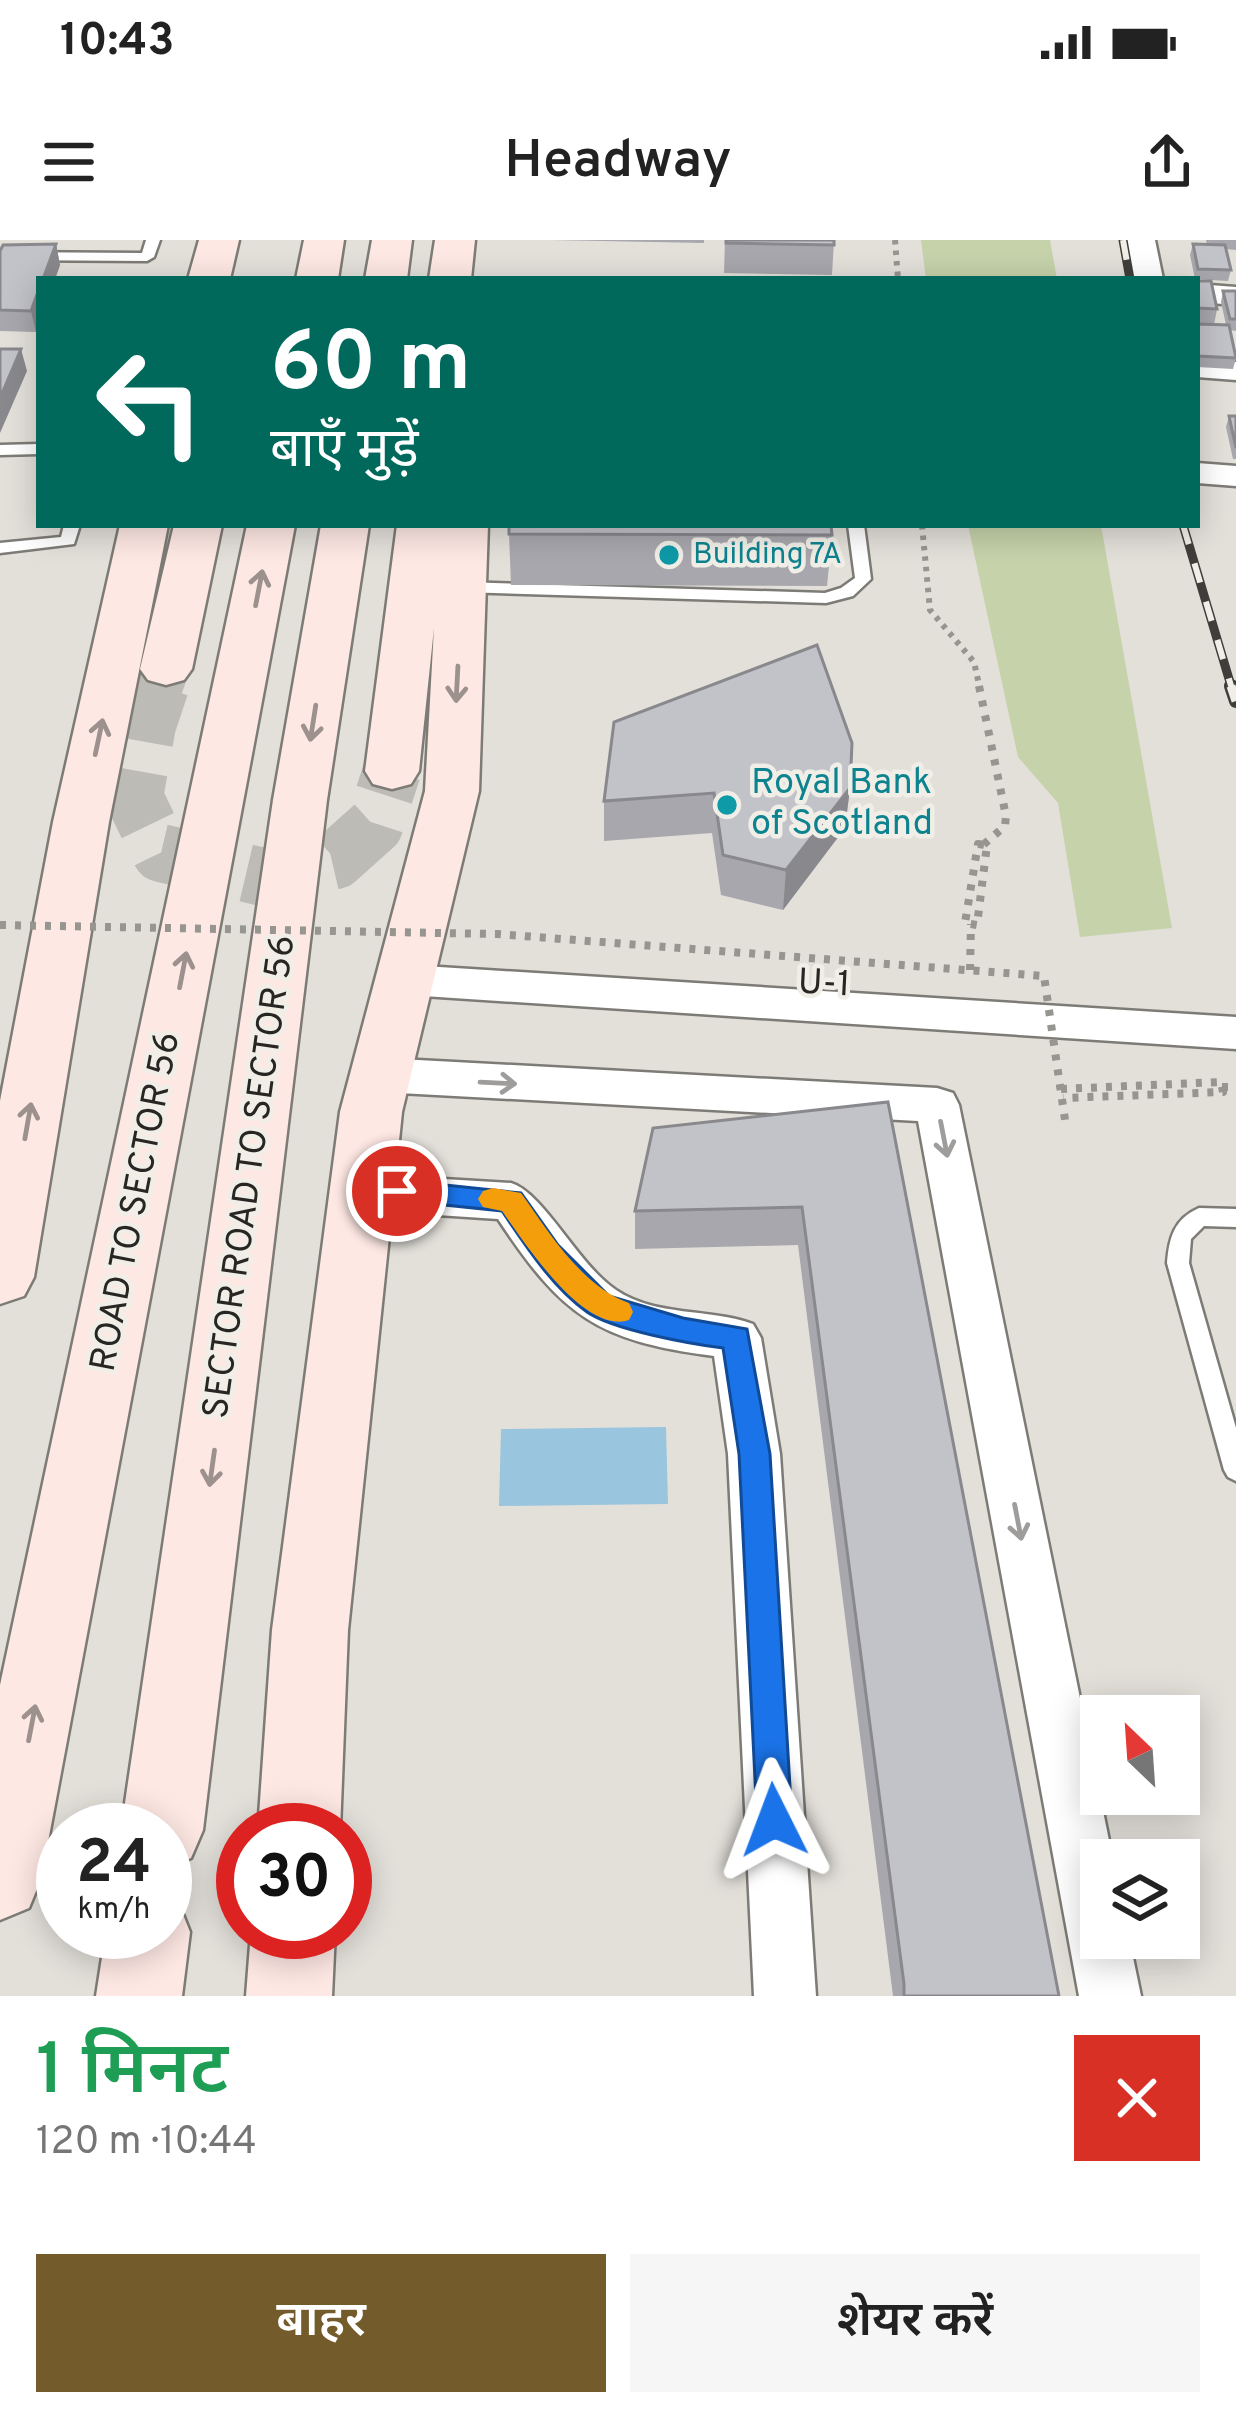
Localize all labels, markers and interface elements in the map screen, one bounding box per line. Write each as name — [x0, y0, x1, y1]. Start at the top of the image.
text: 10:43 — [60, 14, 174, 71]
text: Headway — [504, 128, 732, 197]
icon: menu — [36, 129, 102, 195]
icon: share — [1134, 129, 1200, 195]
text: 60 m — [270, 314, 471, 420]
icon: left — [72, 324, 228, 480]
text: बाएँ मुड़ें — [270, 418, 419, 487]
place label: Building 7A — [693, 537, 842, 574]
marker: Building 7A — [656, 542, 682, 568]
one-way arrow — [249, 569, 271, 608]
one-way arrow — [445, 664, 468, 703]
one-way arrow — [300, 703, 323, 742]
one-way arrow — [89, 719, 111, 758]
place label: Royal Bank of Scotland — [751, 761, 933, 848]
marker: Royal Bank of Scotland — [714, 792, 740, 818]
street label: SECTOR ROAD TO SECTOR 56 — [194, 932, 308, 1422]
one-way arrow — [173, 952, 195, 991]
street label: U-1 — [797, 961, 851, 1009]
street label: ROAD TO SECTOR 56 — [82, 1028, 192, 1376]
one-way arrow — [478, 1072, 517, 1095]
one-way arrow — [18, 1102, 40, 1141]
one-way arrow — [934, 1119, 956, 1158]
pin — [346, 1140, 448, 1242]
icon: arrive — [364, 1158, 430, 1224]
one-way arrow — [200, 1448, 223, 1487]
one-way arrow — [1008, 1502, 1030, 1541]
north arrow — [1080, 1695, 1200, 1815]
map controls — [1080, 1695, 1200, 1959]
one-way arrow — [21, 1705, 44, 1743]
position arrow — [711, 1757, 837, 1883]
speed limit sign: 30 — [216, 1803, 372, 1959]
text: 24 — [76, 1828, 152, 1904]
button: layers — [1080, 1839, 1200, 1959]
text: km/h — [78, 1892, 150, 1929]
text: 1 मिनट — [36, 2028, 228, 2120]
button: close — [1074, 2035, 1200, 2161]
text: 120 m · 10:44 — [36, 2119, 257, 2168]
button: बाहर — [36, 2254, 606, 2392]
button: शेयर करें — [630, 2254, 1200, 2392]

